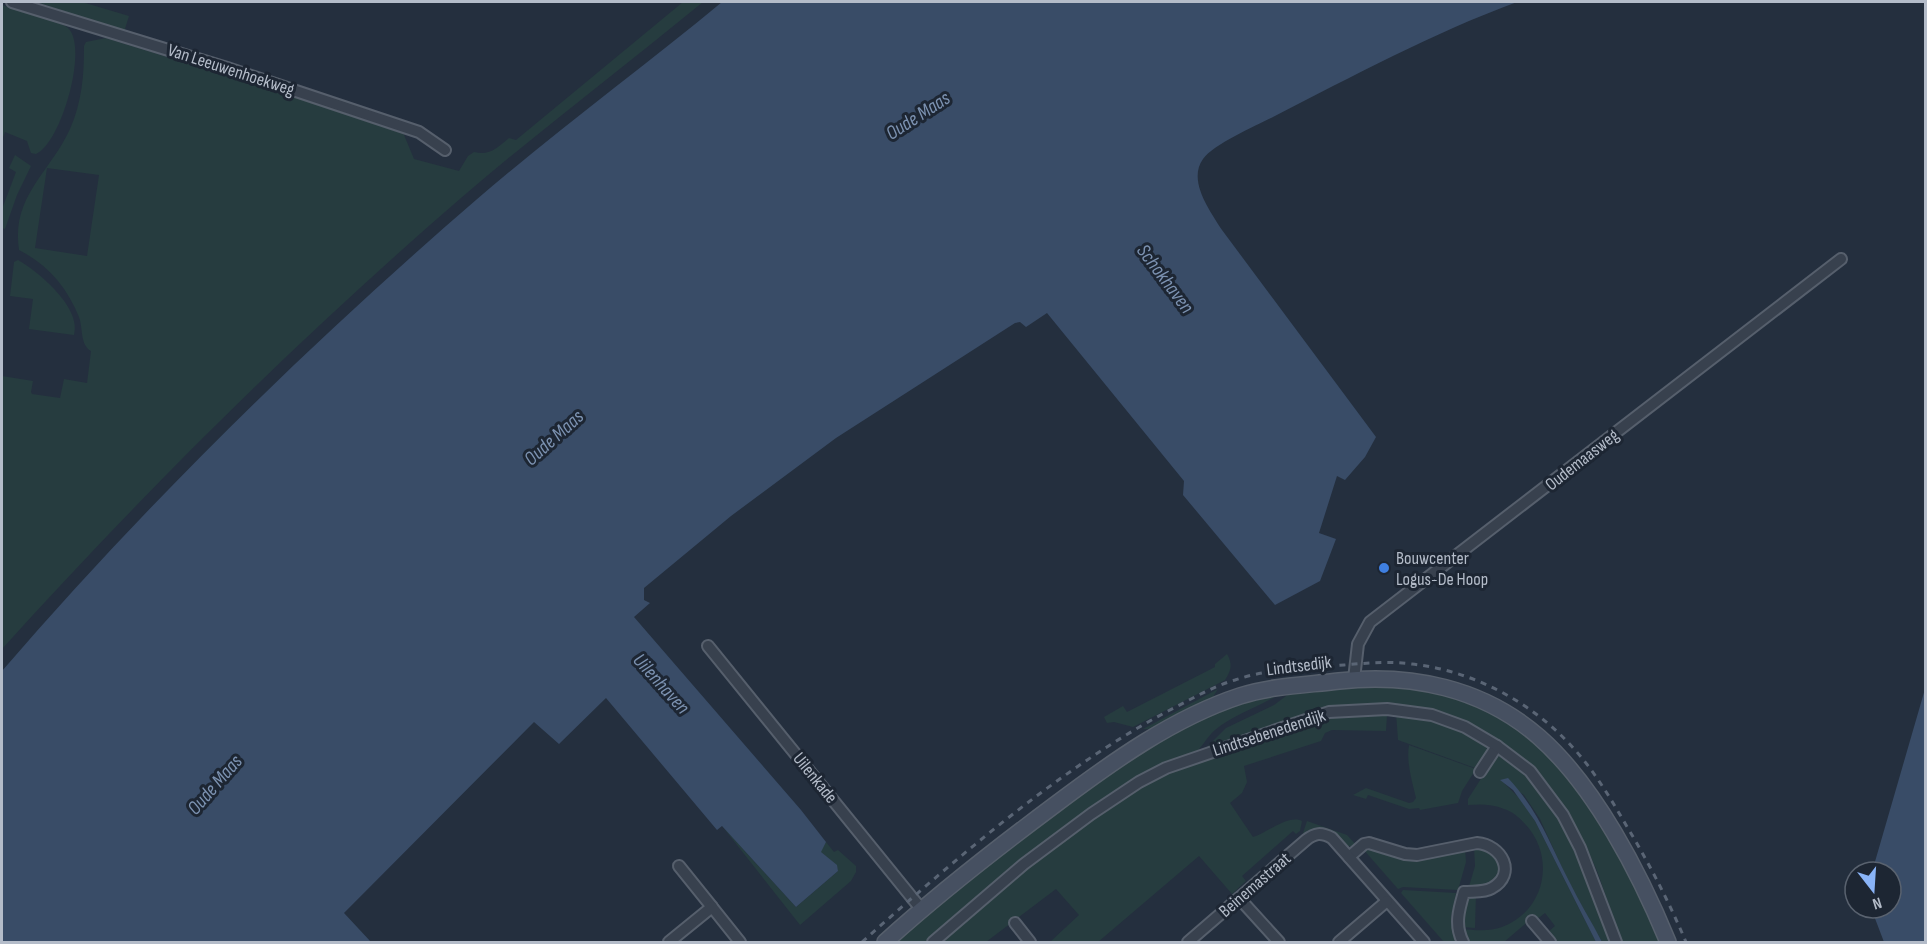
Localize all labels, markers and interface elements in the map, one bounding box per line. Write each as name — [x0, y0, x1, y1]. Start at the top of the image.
street label: Van Leeuwenhoekweg — [165, 40, 297, 100]
water label: Oude Maas — [881, 86, 955, 146]
water label: Schokhaven — [1131, 240, 1199, 318]
water label: Oude Maas — [519, 405, 589, 471]
street label: Oudemaasweg — [1541, 425, 1623, 495]
place label: Bouwcenter Logus-De Hoop — [1396, 548, 1488, 590]
marker: Bouwcenter Logus-De Hoop — [1377, 561, 1391, 575]
water label: Uilenhaven — [628, 649, 694, 719]
street label: Lindtsedijk — [1265, 652, 1333, 680]
street label: Lindtsebenedendijk — [1210, 705, 1328, 761]
street label: Uilenkade — [788, 748, 842, 808]
water label: Oude Maas — [182, 750, 248, 820]
street label: Beinemastraat — [1215, 848, 1296, 922]
north arrow — [1843, 860, 1903, 920]
text: N — [1870, 893, 1884, 913]

